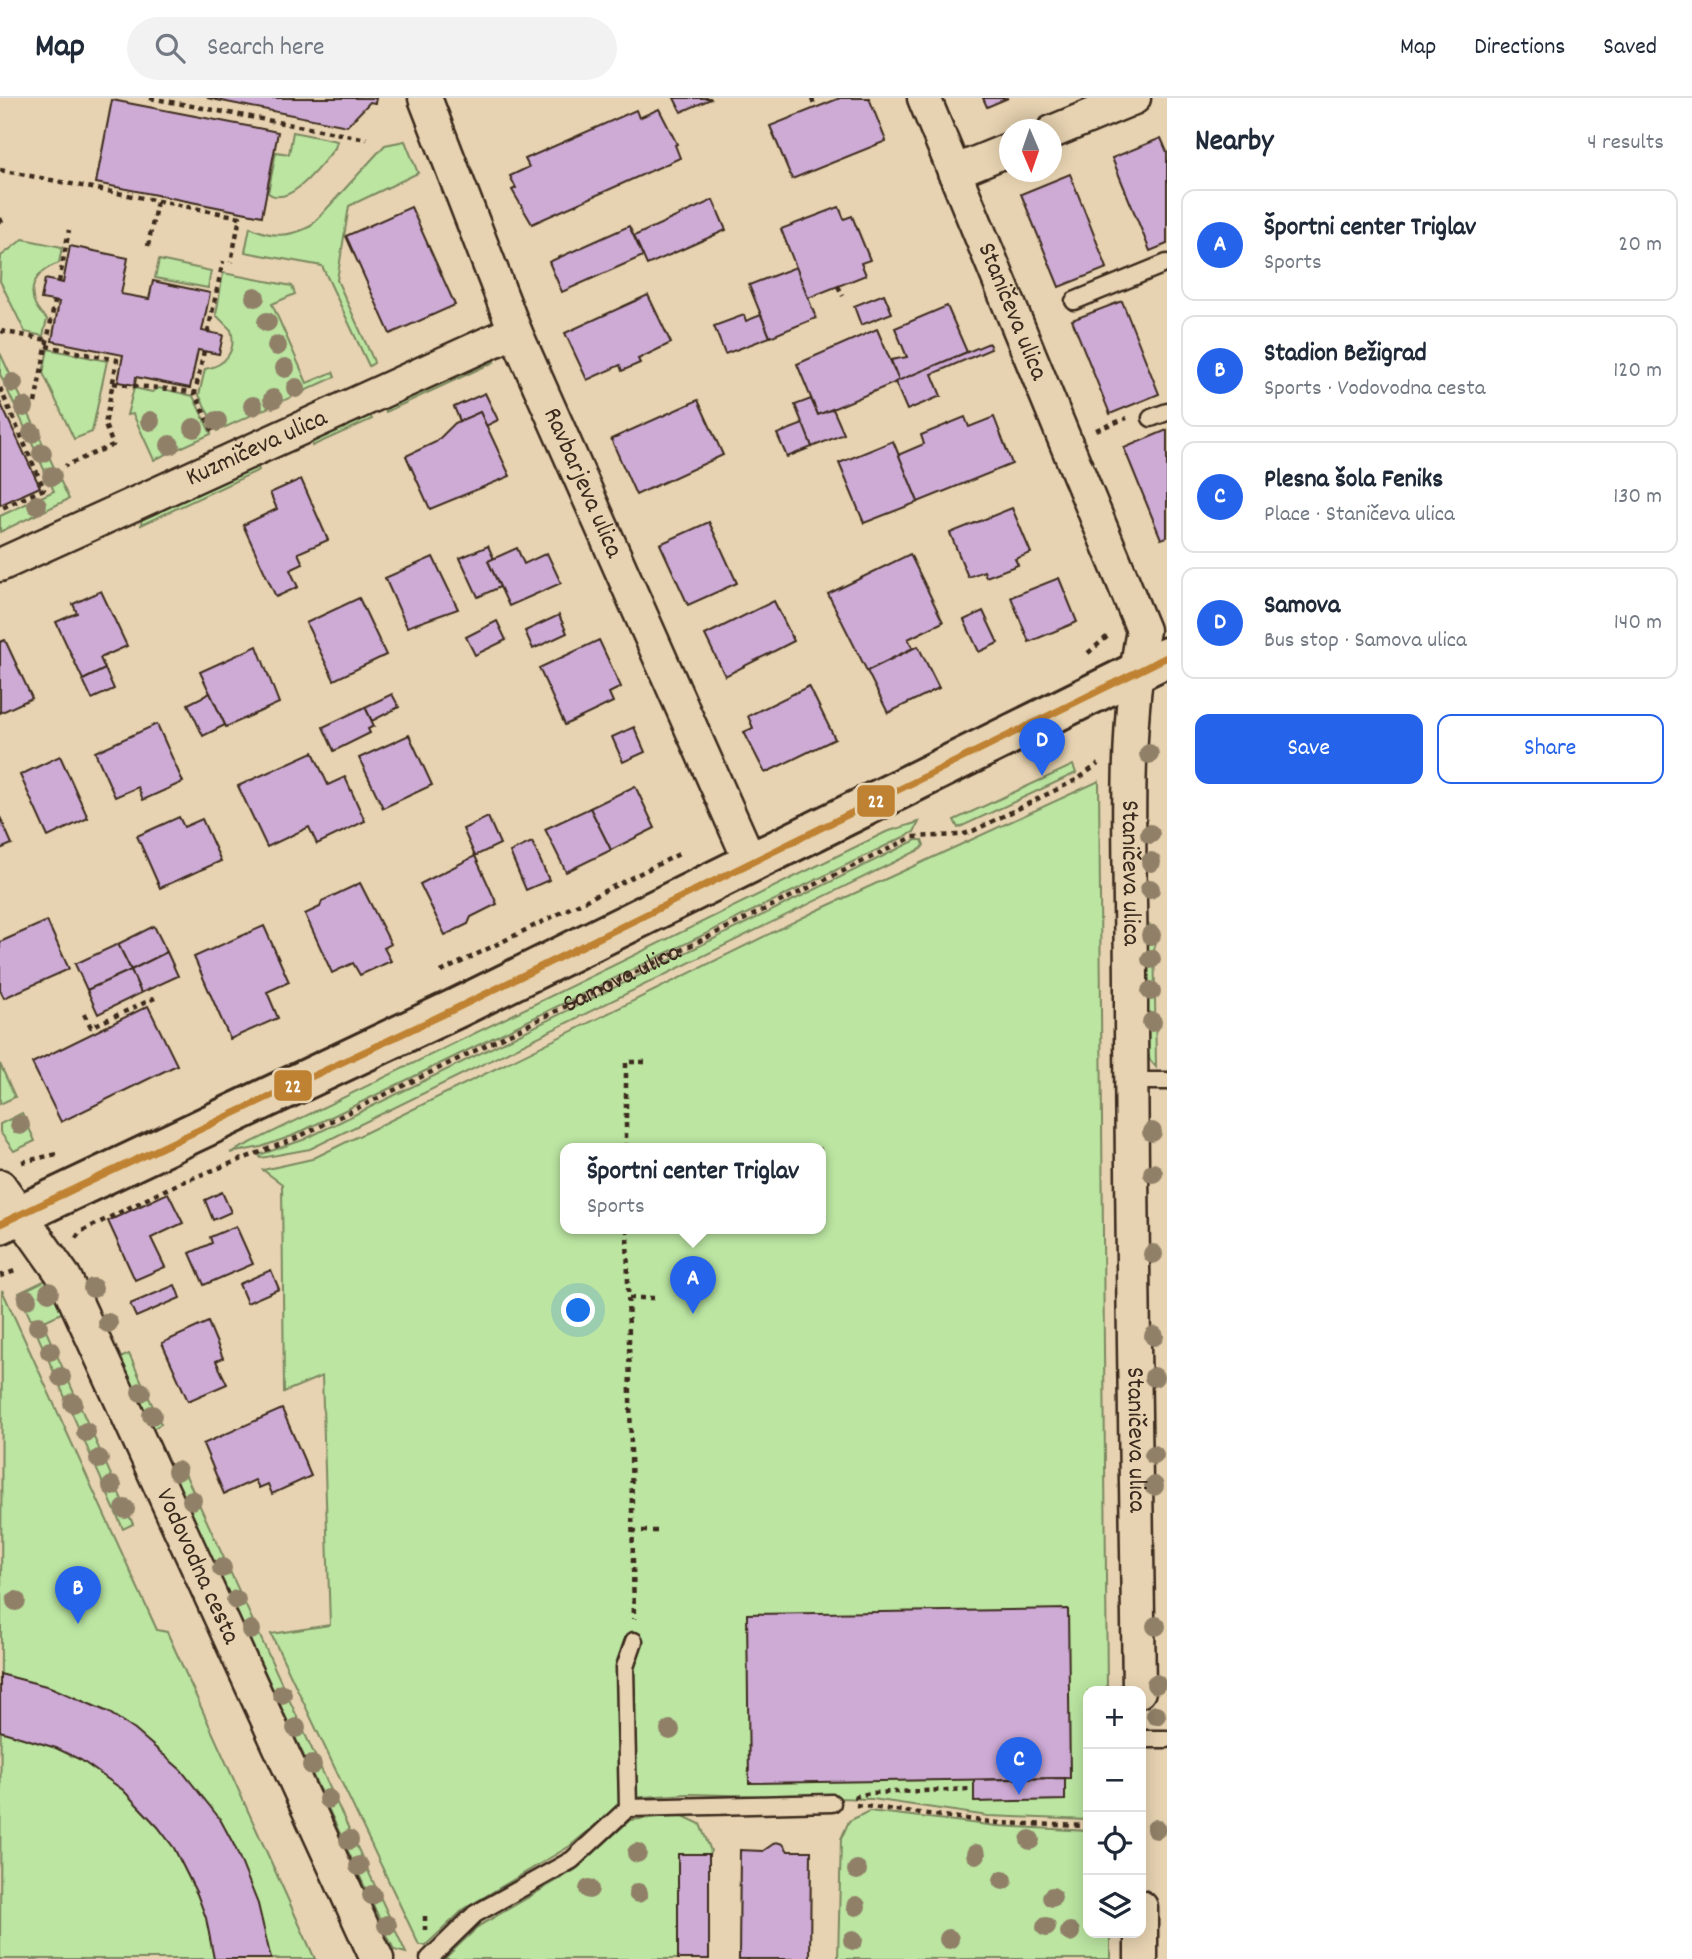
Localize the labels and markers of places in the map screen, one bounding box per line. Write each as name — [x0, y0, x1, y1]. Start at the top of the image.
pin: D — [1019, 718, 1065, 776]
pin: A — [670, 1256, 716, 1314]
pin: B — [55, 1566, 101, 1624]
pin: C — [996, 1737, 1042, 1795]

